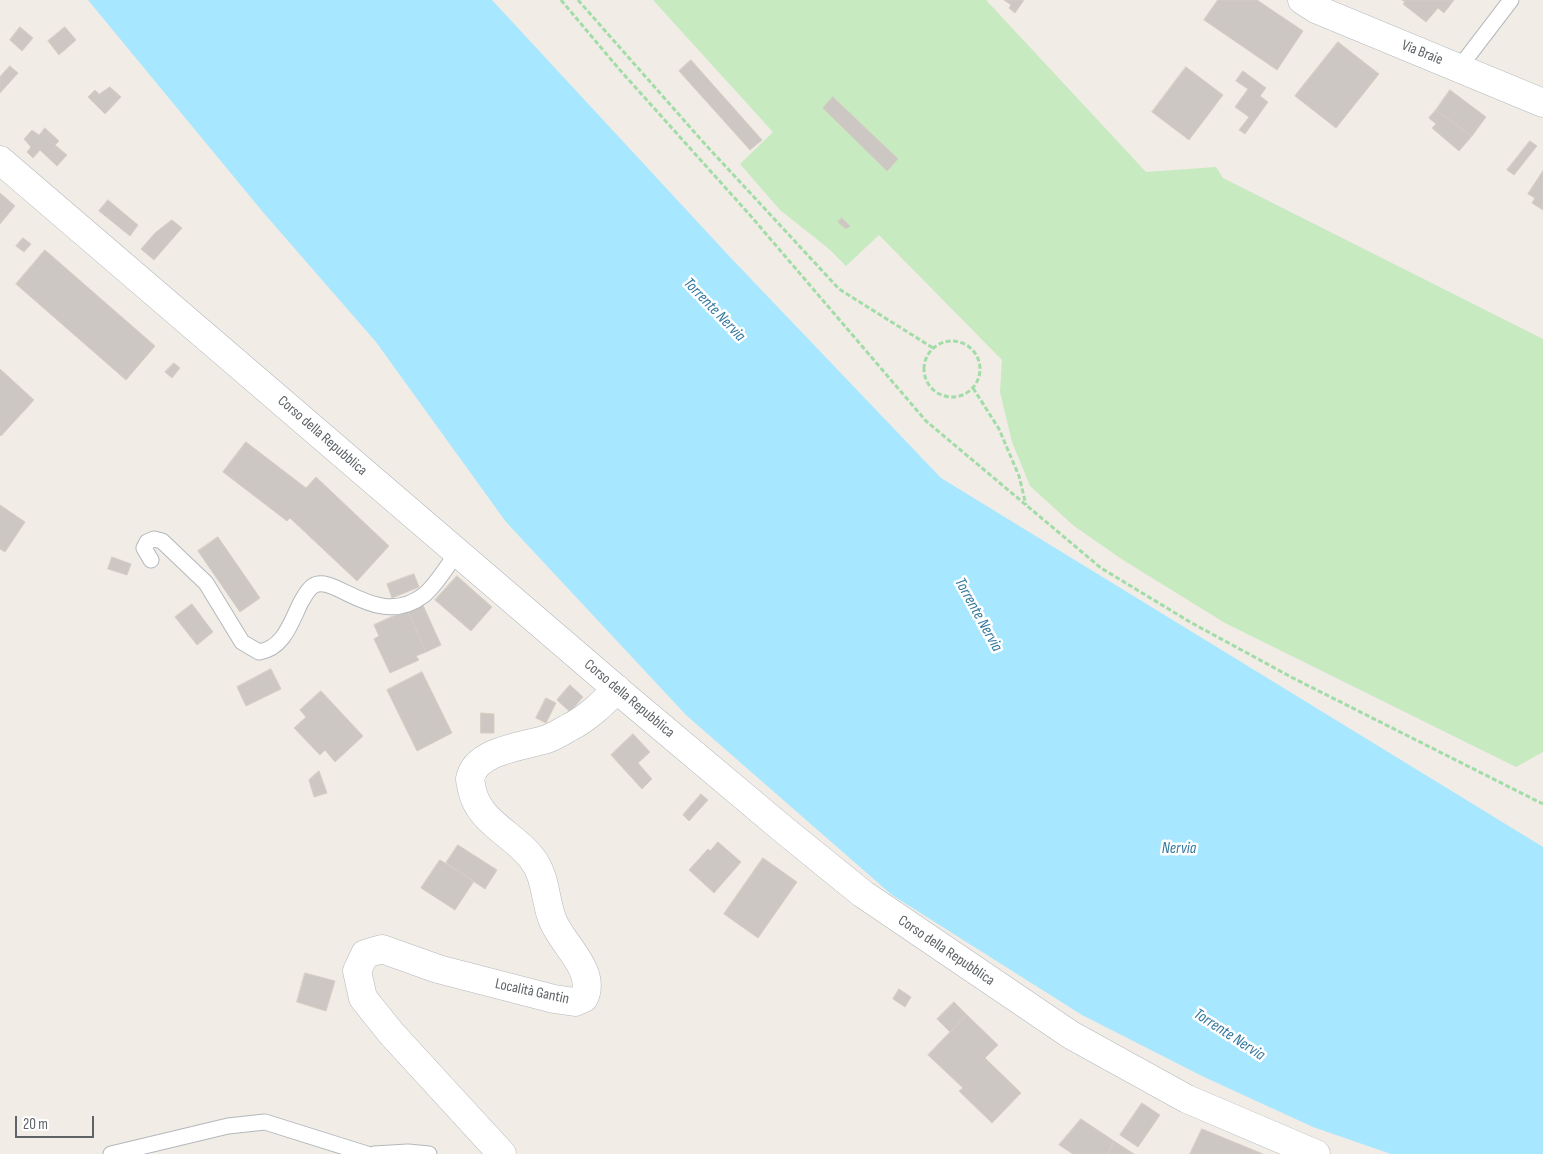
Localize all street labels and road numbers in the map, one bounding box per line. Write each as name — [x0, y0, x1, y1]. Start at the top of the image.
street label: Via Braie — [1399, 37, 1445, 69]
street label: Corso della Repubblica — [274, 392, 370, 480]
street label: Corso della Repubblica — [580, 656, 678, 742]
street label: Corso della Repubblica — [894, 912, 998, 990]
street label: Località Gantin — [493, 975, 571, 1009]

